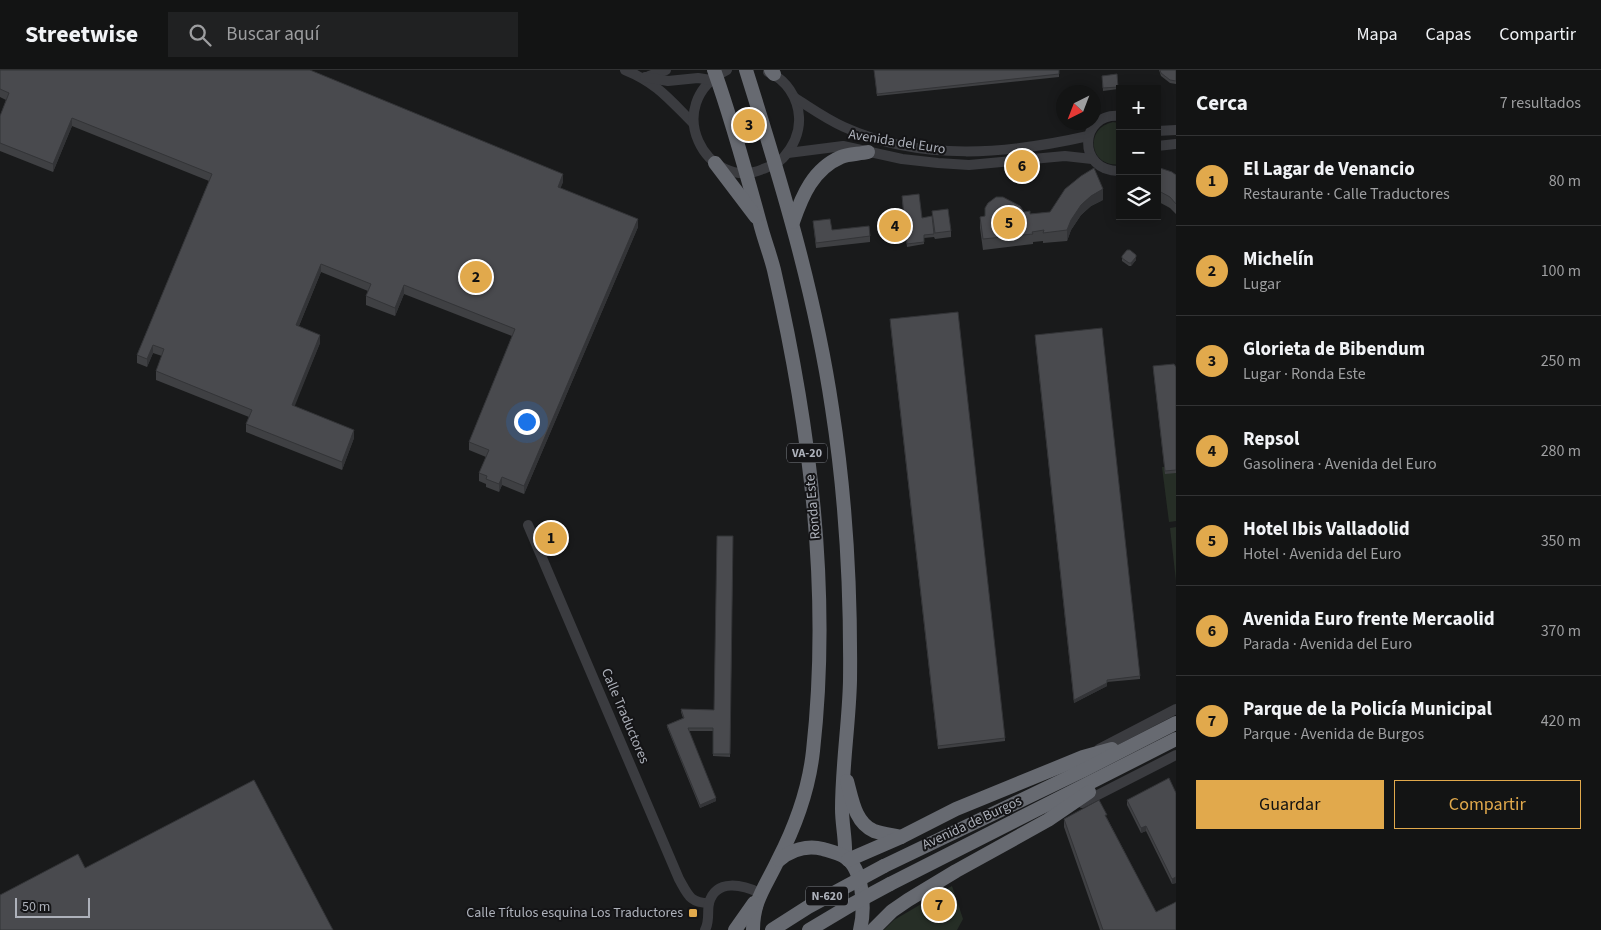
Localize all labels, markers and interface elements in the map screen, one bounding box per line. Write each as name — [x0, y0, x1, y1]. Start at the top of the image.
search box — [168, 12, 518, 57]
text: Streetwise — [25, 17, 138, 52]
icon: search — [186, 21, 214, 49]
text: Buscar aquí — [226, 21, 319, 48]
text: Mapa — [1357, 22, 1398, 47]
text: Capas — [1426, 22, 1471, 47]
text: Compartir — [1499, 22, 1576, 47]
north arrow — [1056, 85, 1101, 130]
map controls — [1116, 85, 1161, 220]
button: + — [1116, 85, 1161, 130]
text: Cerca — [1196, 88, 1248, 118]
text: 7 resultados — [1500, 92, 1581, 114]
pin: 3 — [733, 106, 765, 144]
street label: Avenida del Euro — [847, 124, 947, 160]
button: − — [1116, 130, 1161, 175]
pin: 6 — [1006, 147, 1038, 185]
text: El Lagar de Venancio — [1243, 156, 1415, 183]
text: 1 — [1208, 170, 1216, 192]
text: 80 m — [1549, 170, 1581, 192]
button: layers — [1116, 175, 1161, 220]
text: Restaurante · Calle Traductores — [1243, 183, 1450, 205]
pin: 5 — [993, 204, 1025, 242]
pin: 4 — [879, 207, 911, 245]
text: Michelín — [1243, 246, 1314, 273]
pin: 2 — [460, 258, 492, 296]
text: 2 — [1208, 260, 1216, 282]
text: 100 m — [1541, 260, 1581, 282]
text: Lugar — [1243, 273, 1281, 295]
text: Glorieta de Bibendum — [1243, 336, 1425, 363]
text: 3 — [1208, 350, 1216, 372]
text: 250 m — [1541, 350, 1581, 372]
text: Lugar · Ronda Este — [1243, 363, 1366, 385]
your location — [514, 409, 540, 435]
text: Repsol — [1243, 426, 1300, 453]
text: 4 — [1208, 440, 1216, 462]
text: 280 m — [1541, 440, 1581, 462]
road number: VA-20 — [787, 443, 827, 462]
text: Gasolinera · Avenida del Euro — [1243, 453, 1437, 475]
street label: Ronda Este — [800, 474, 826, 540]
text: Hotel Ibis Valladolid — [1243, 516, 1410, 543]
pin: 1 — [535, 519, 567, 557]
text: 5 — [1208, 530, 1216, 552]
text: 350 m — [1541, 530, 1581, 552]
text: Hotel · Avenida del Euro — [1243, 543, 1401, 565]
text: Avenida Euro frente Mercaolid — [1243, 606, 1495, 633]
text: 6 — [1208, 620, 1216, 642]
text: 370 m — [1541, 620, 1581, 642]
text: Parada · Avenida del Euro — [1243, 633, 1412, 655]
street label: Calle Traductores — [596, 665, 654, 767]
text: Parque de la Policía Municipal — [1243, 696, 1492, 723]
text: 7 — [1208, 710, 1216, 732]
text: 420 m — [1541, 710, 1581, 732]
text: Parque · Avenida de Burgos — [1243, 723, 1424, 745]
button: Guardar — [1196, 780, 1384, 829]
button: Compartir — [1394, 780, 1581, 829]
street label: Avenida de Burgos — [919, 791, 1025, 855]
road number: N-620 — [806, 886, 848, 906]
pin: 7 — [923, 886, 955, 924]
scale bar — [15, 895, 90, 918]
text: 50 m — [22, 897, 50, 917]
place label: Calle Títulos esquina Los Traductores — [466, 903, 683, 923]
marker: Calle Títulos esquina Los Traductores — [687, 907, 699, 919]

